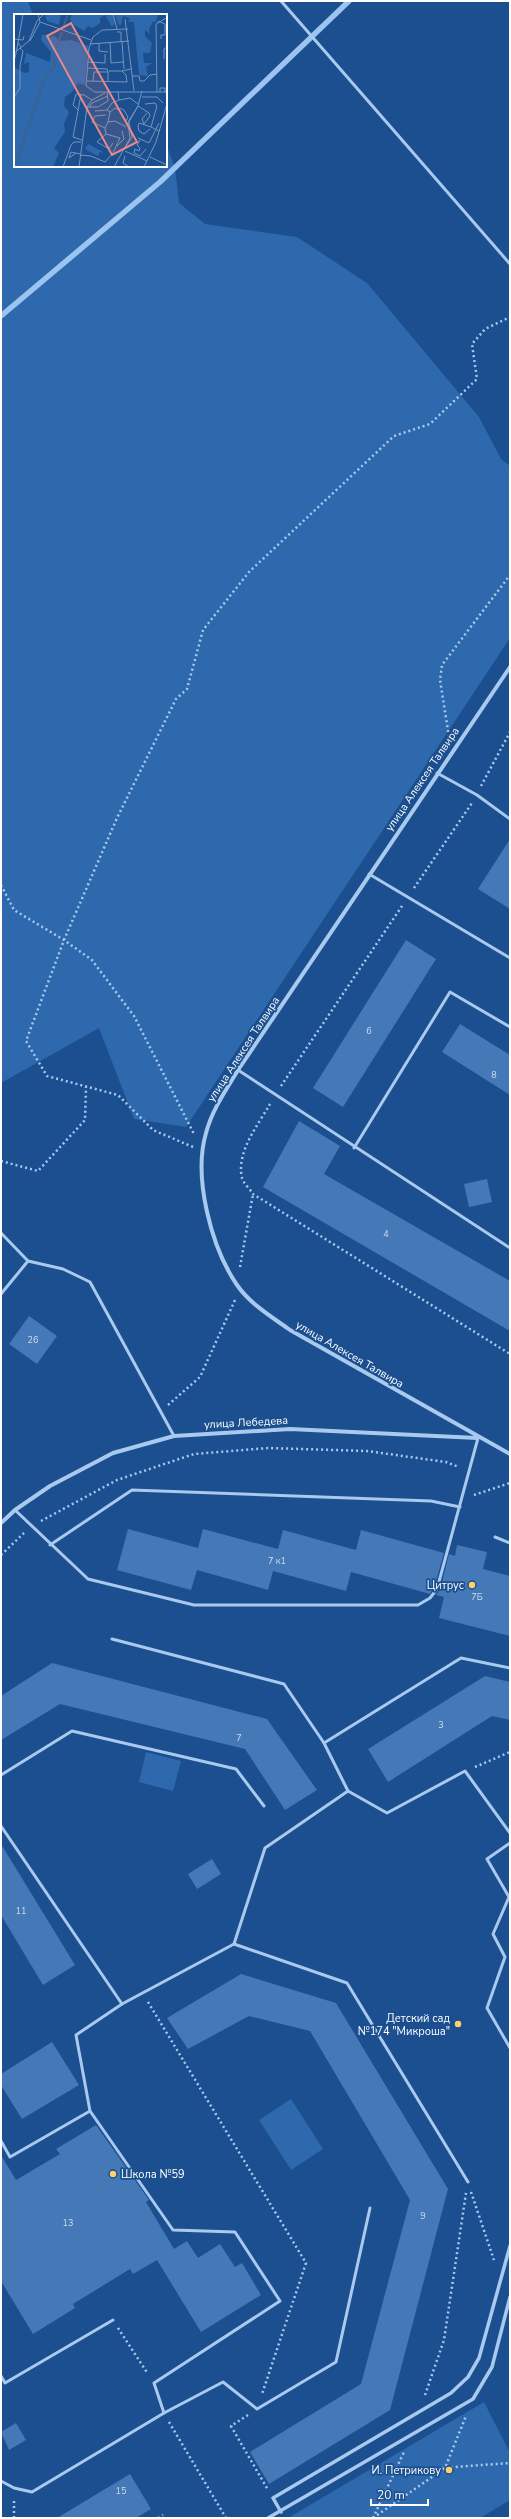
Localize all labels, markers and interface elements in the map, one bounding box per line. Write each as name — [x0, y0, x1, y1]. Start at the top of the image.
inset map — [14, 14, 167, 167]
street label: улица Алексея Талвира — [382, 724, 463, 834]
street label: улица Алексея Талвира — [204, 994, 283, 1105]
house number: 6 — [366, 1025, 372, 1037]
house number: 8 — [491, 1069, 497, 1081]
house number: 4 — [383, 1228, 389, 1240]
street label: улица Алексея Талвира — [293, 1317, 407, 1392]
house number: 26 — [28, 1334, 38, 1346]
street label: улица Лебедева — [204, 1413, 289, 1432]
house number: 7 к1 — [268, 1555, 286, 1567]
place label: Цитрус — [427, 1578, 464, 1593]
marker: Цитрус — [467, 1580, 477, 1590]
house number: 7Б — [471, 1591, 483, 1603]
house number: 3 — [438, 1719, 444, 1731]
house number: 7 — [236, 1732, 242, 1744]
house number: 11 — [16, 1905, 26, 1917]
place label: Детский сад №174 "Микроша" — [358, 2011, 450, 2039]
marker: Детский сад №174 "Микроша" — [453, 2019, 463, 2029]
place label: Школа №59 — [121, 2167, 185, 2182]
marker: Школа №59 — [108, 2169, 118, 2179]
house number: 9 — [420, 2210, 426, 2222]
house number: 13 — [63, 2217, 73, 2229]
place label: И. Петрикову — [372, 2463, 441, 2478]
marker: И. Петрикову — [444, 2465, 454, 2475]
scale bar — [371, 2481, 428, 2507]
house number: 15 — [116, 2485, 126, 2497]
text: 20 m — [377, 2487, 405, 2503]

